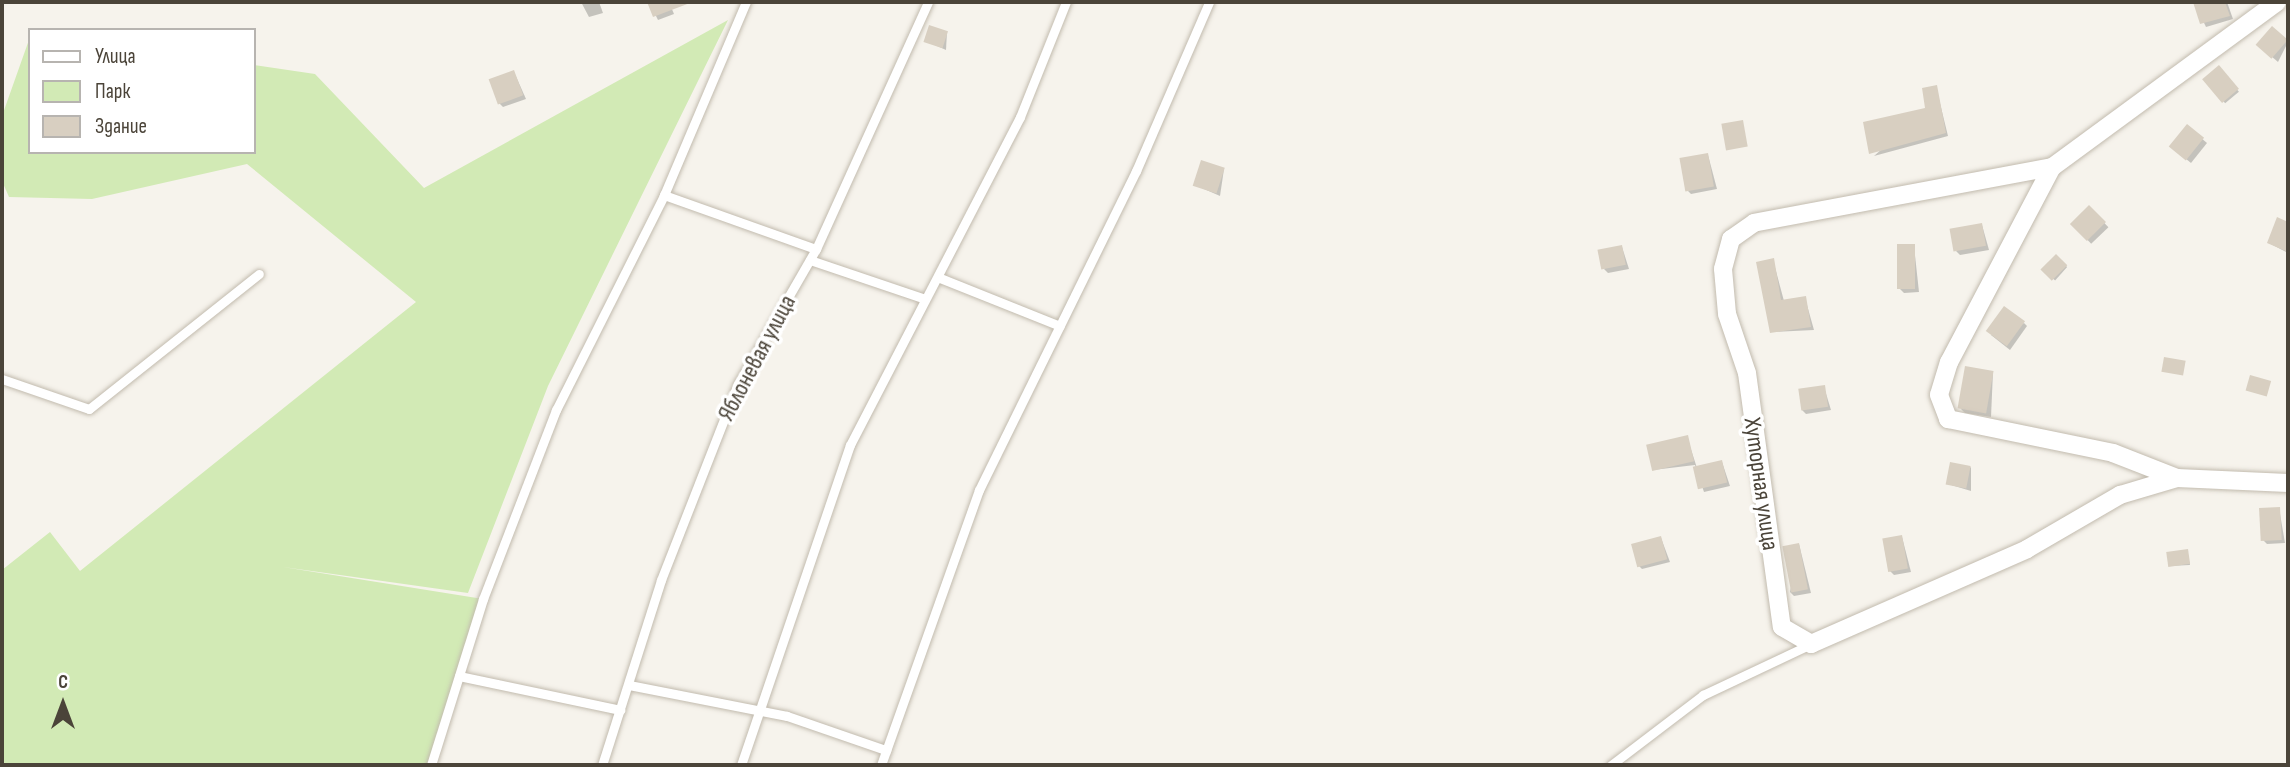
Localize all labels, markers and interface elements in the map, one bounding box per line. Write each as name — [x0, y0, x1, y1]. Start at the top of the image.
legend — [28, 28, 256, 154]
text: Улица — [95, 44, 136, 69]
text: Парк — [95, 79, 130, 104]
text: Здание — [95, 114, 147, 139]
street label: Яблоневая улица — [712, 290, 802, 426]
street label: Хуторная улица — [1737, 416, 1785, 552]
north arrow — [28, 669, 98, 739]
text: С — [58, 671, 68, 694]

